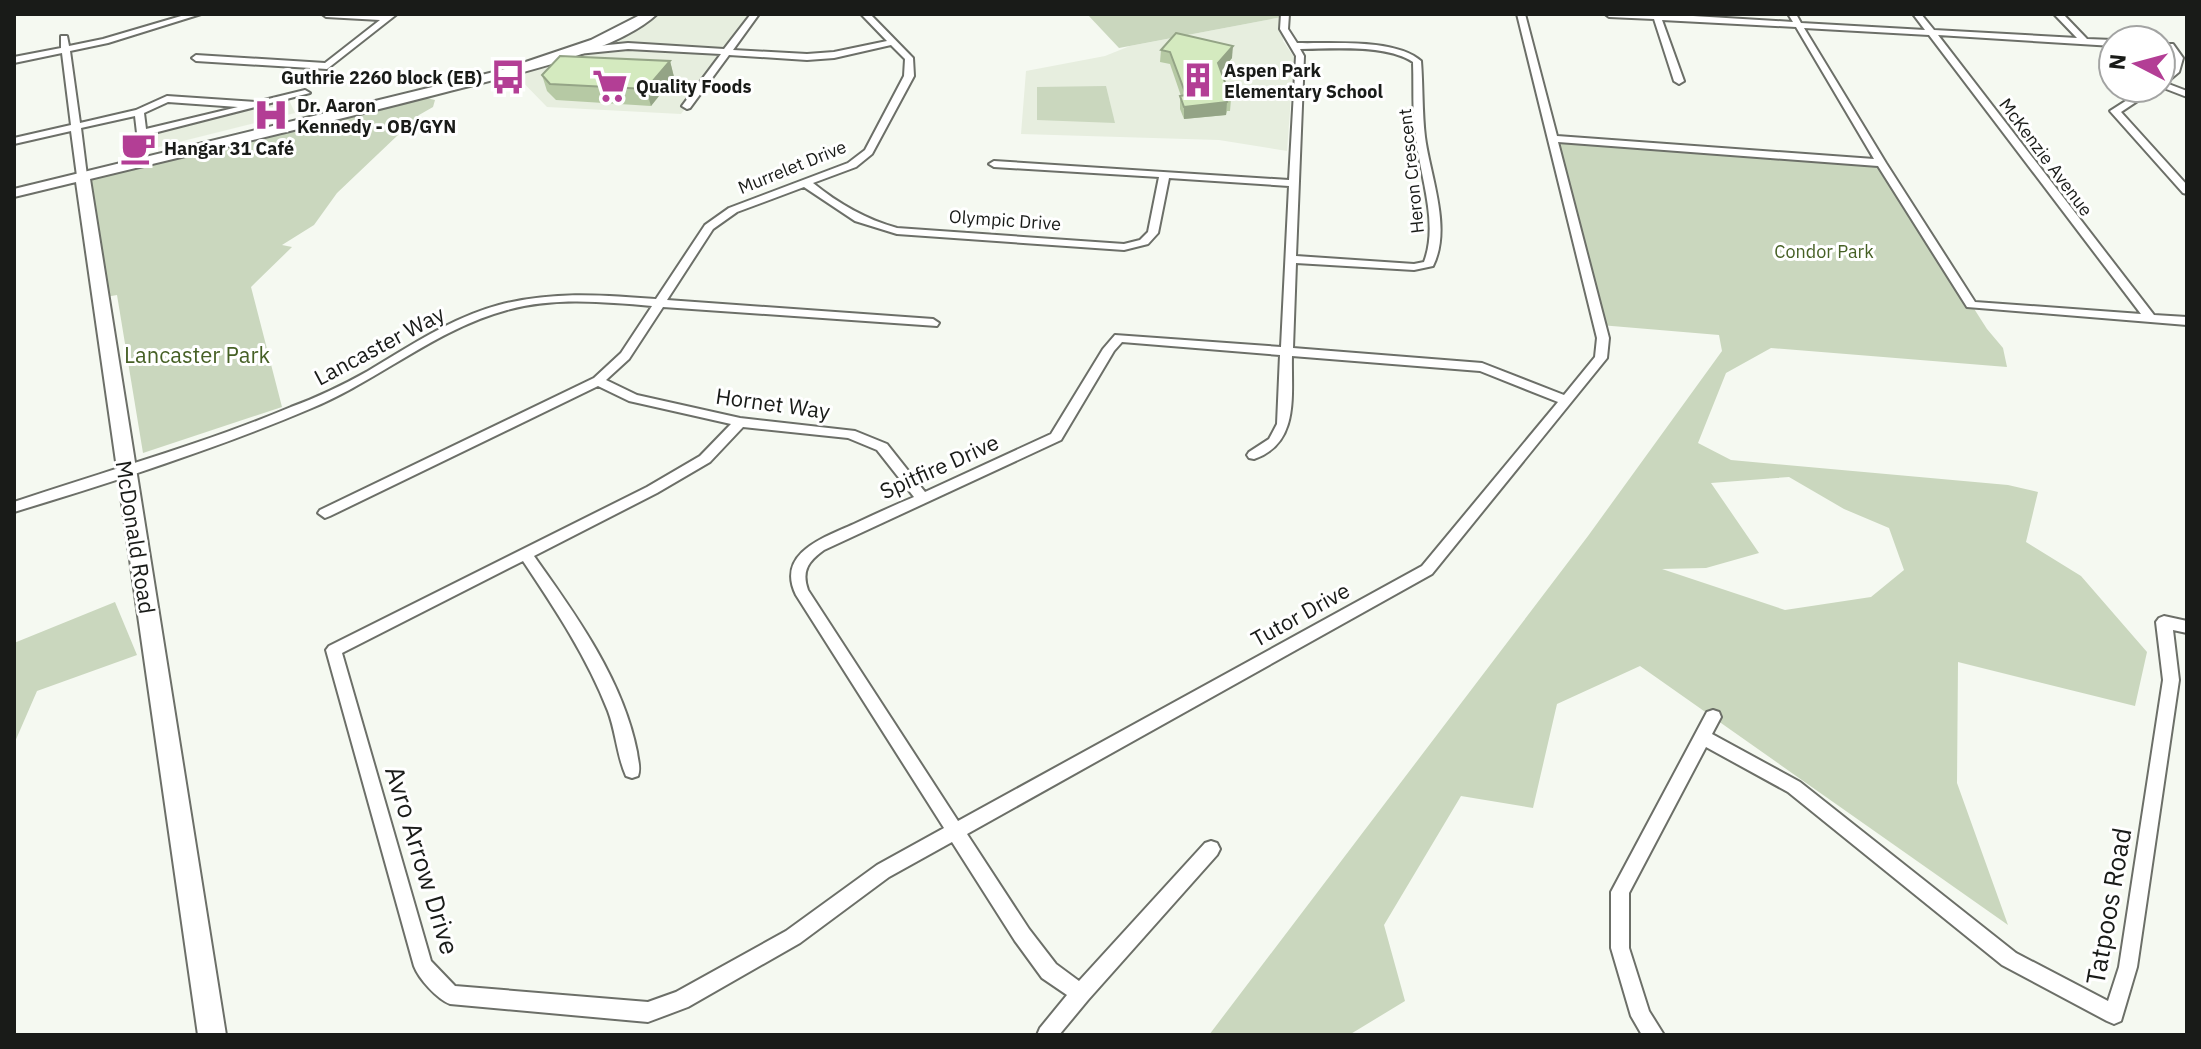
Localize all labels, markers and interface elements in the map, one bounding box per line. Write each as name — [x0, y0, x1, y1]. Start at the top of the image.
north arrow — [2097, 24, 2177, 104]
text: N — [2101, 52, 2132, 71]
bus stop icon: Guthrie 2260 block (EB) — [489, 58, 527, 96]
place label: Aspen Park Elementary School — [1224, 59, 1383, 103]
building icon: Aspen Park Elementary School — [1179, 61, 1217, 99]
place label: Guthrie 2260 block (EB) — [281, 66, 482, 89]
supermarket icon: Quality Foods — [591, 67, 629, 105]
place label: Quality Foods — [636, 75, 751, 98]
street label: McKenzie Avenue — [1994, 93, 2098, 221]
place label: Dr. Aaron Kennedy - OB/GYN — [297, 94, 456, 138]
hospital icon: Dr. Aaron Kennedy - OB/GYN — [252, 96, 290, 134]
street label: Heron Crescent — [1393, 107, 1429, 235]
cafe icon: Hangar 31 Café — [119, 129, 157, 167]
street label: Murrelet Drive — [734, 135, 850, 199]
place label: Hangar 31 Café — [164, 137, 294, 160]
street label: Olympic Drive — [948, 205, 1062, 235]
park label: Condor Park — [1774, 240, 1874, 263]
street label: Lancaster Way — [309, 298, 449, 392]
park label: Lancaster Park — [124, 340, 270, 369]
street label: Hornet Way — [714, 381, 832, 425]
street label: Spitfire Drive — [875, 427, 1003, 505]
street label: McDonald Road — [110, 458, 162, 616]
street label: Tutor Drive — [1246, 575, 1354, 653]
street label: Avro Arrow Drive — [378, 762, 468, 958]
street label: Tatpoos Road — [2077, 825, 2139, 987]

